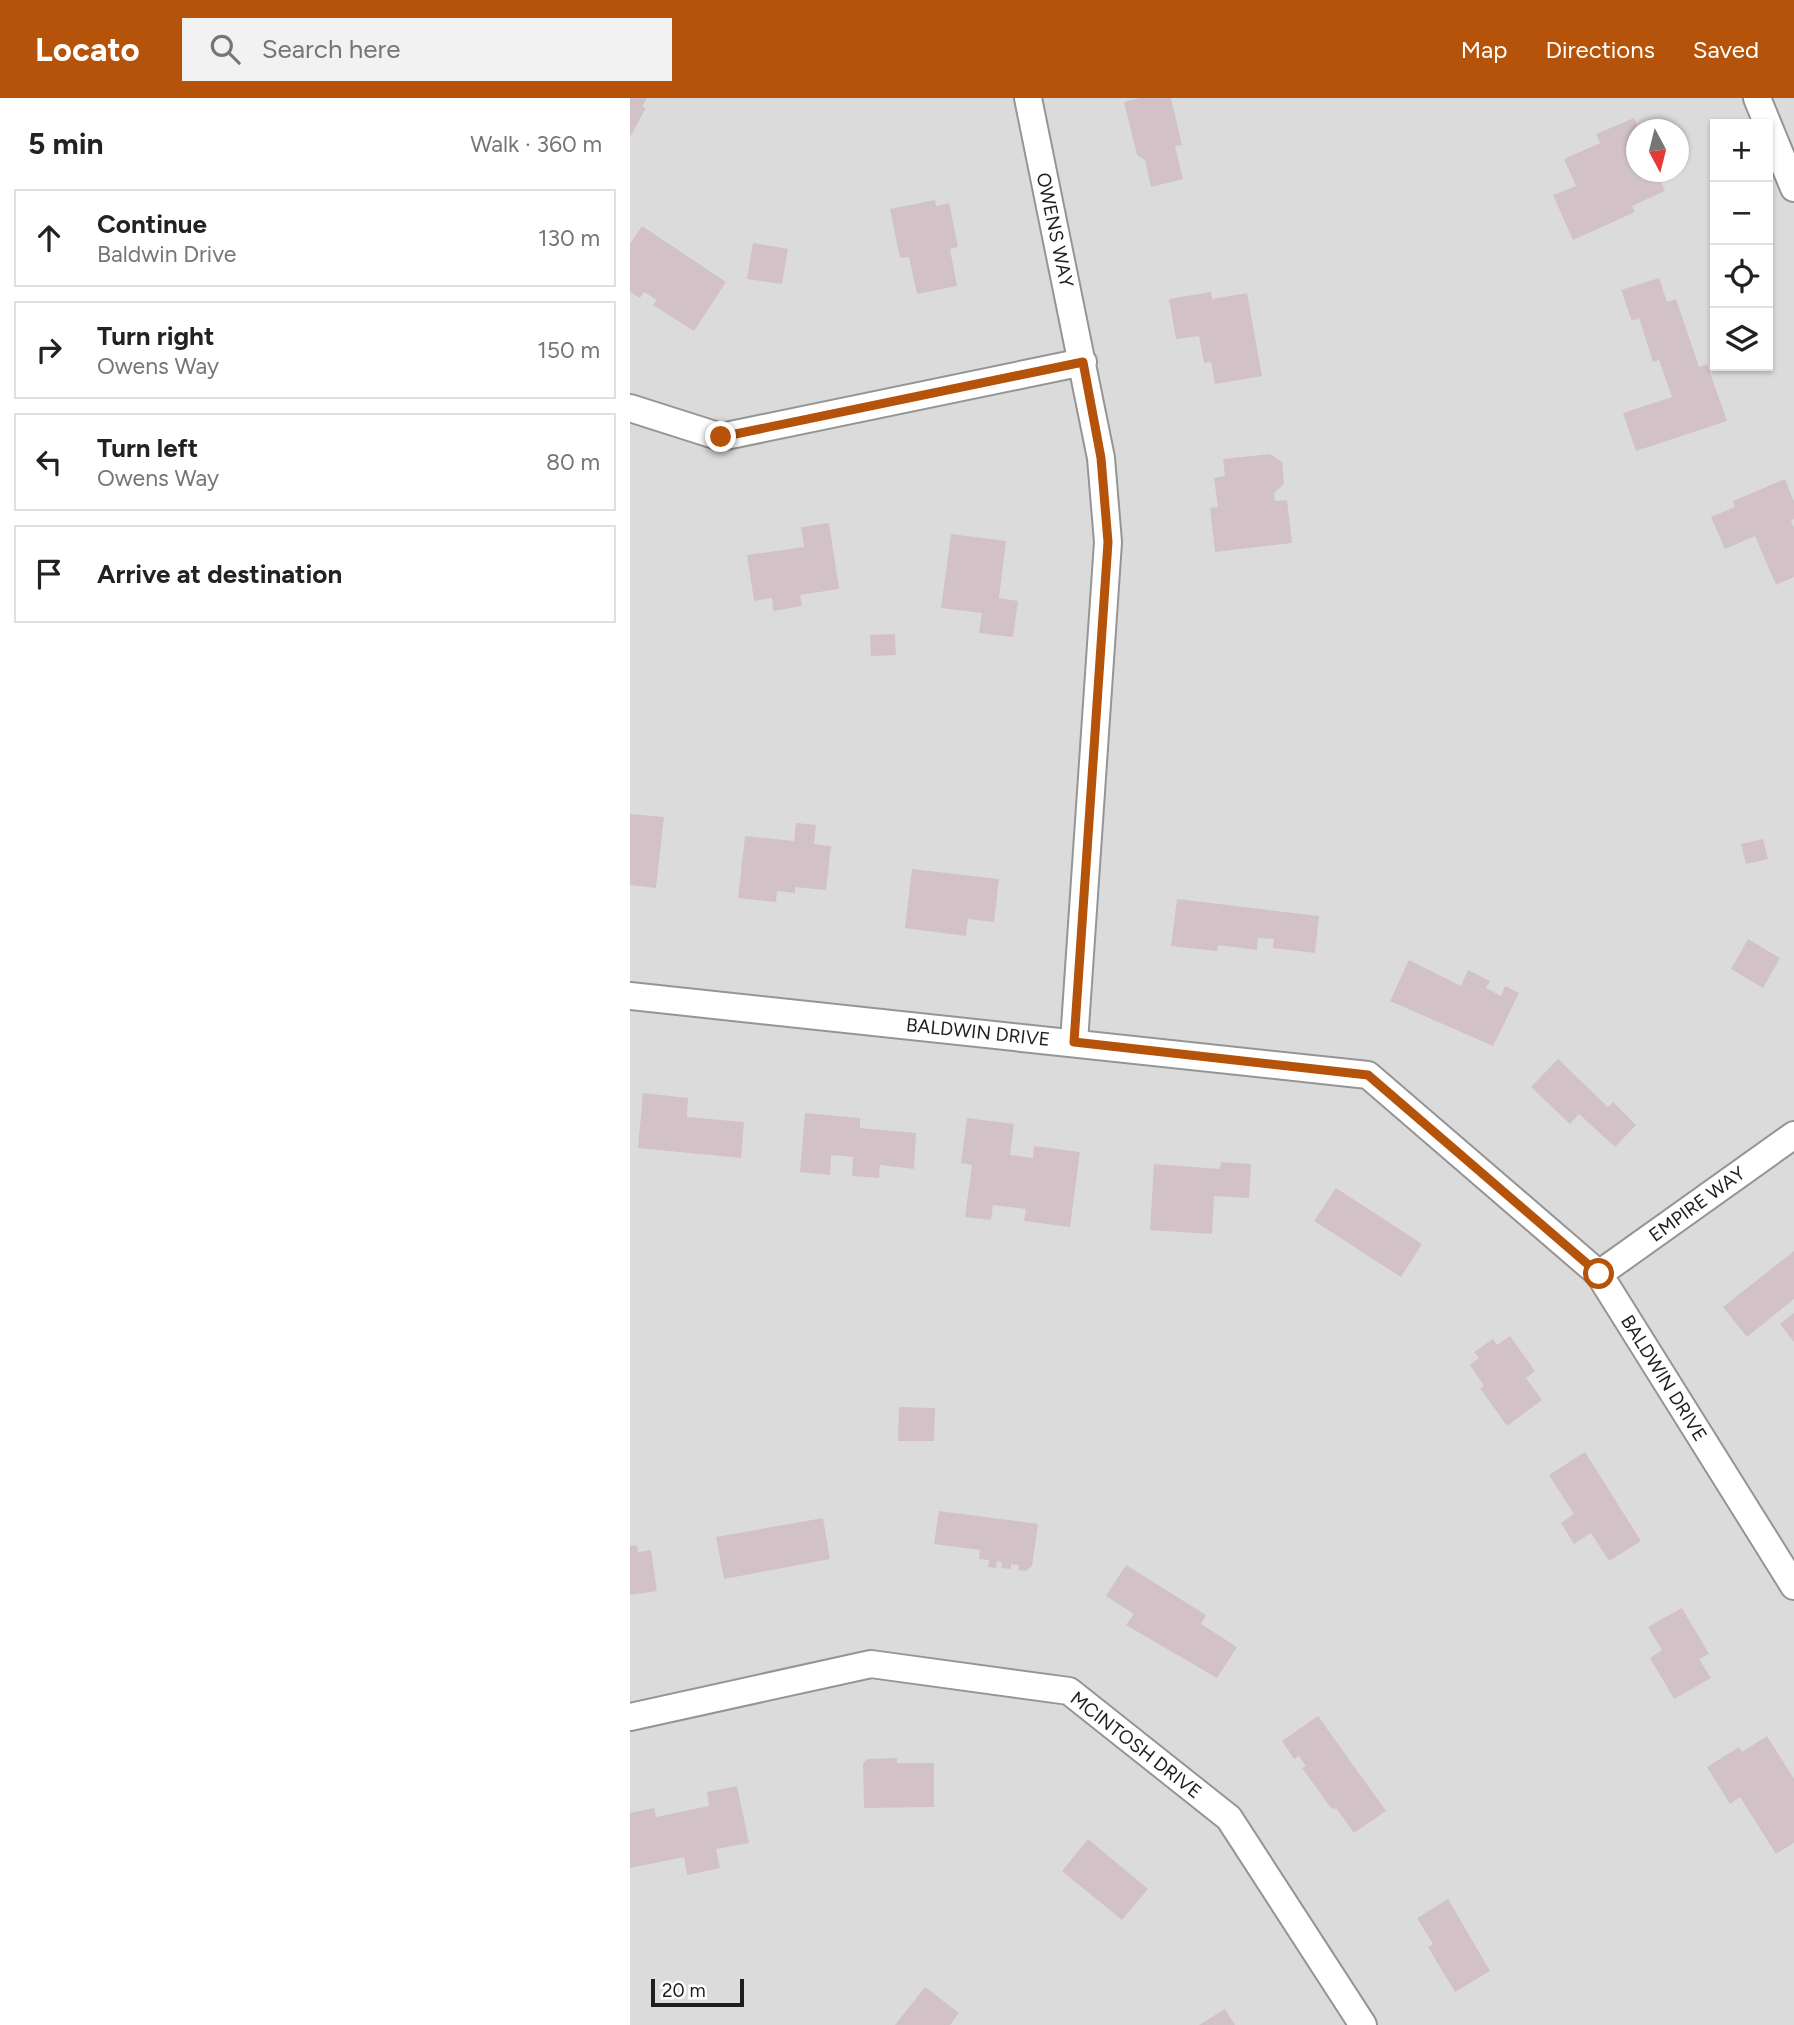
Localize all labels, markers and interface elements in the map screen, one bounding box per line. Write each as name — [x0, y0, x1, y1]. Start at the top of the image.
search box — [182, 18, 672, 81]
text: Locato — [35, 30, 140, 69]
icon: search — [206, 30, 244, 68]
text: Search here — [262, 33, 401, 65]
text: Map — [1461, 35, 1507, 64]
text: Directions — [1545, 35, 1655, 64]
text: Saved — [1693, 35, 1759, 64]
north arrow — [1626, 119, 1689, 182]
map controls — [1710, 119, 1773, 371]
button: + — [1710, 119, 1773, 182]
text: 5 min — [28, 125, 104, 162]
text: Walk · 360 m — [470, 130, 602, 158]
street label: OWENS WAY — [1032, 170, 1079, 290]
button: − — [1710, 182, 1773, 245]
text: Continue — [97, 208, 207, 240]
icon: ahead — [30, 219, 68, 257]
text: 130 m — [538, 224, 600, 252]
text: Baldwin Drive — [97, 240, 236, 268]
button: locate — [1710, 245, 1773, 308]
button: layers — [1710, 308, 1773, 371]
text: Turn right — [97, 320, 214, 352]
icon: right — [30, 331, 68, 369]
text: 150 m — [537, 336, 600, 364]
text: Owens Way — [97, 352, 219, 380]
route end — [705, 421, 736, 452]
text: Turn left — [97, 432, 198, 464]
icon: left — [30, 443, 68, 481]
text: 80 m — [546, 448, 600, 476]
text: Owens Way — [97, 464, 219, 492]
icon: arrive — [30, 555, 68, 593]
text: Arrive at destination — [97, 558, 342, 590]
street label: BALDWIN DRIVE — [905, 1013, 1051, 1051]
street label: EMPIRE WAY — [1644, 1161, 1750, 1247]
route start — [1583, 1258, 1614, 1289]
street label: BALDWIN DRIVE — [1616, 1311, 1712, 1445]
street label: MCINTOSH DRIVE — [1066, 1687, 1206, 1803]
scale bar — [651, 1976, 744, 2008]
text: 20 m — [662, 1979, 706, 2002]

